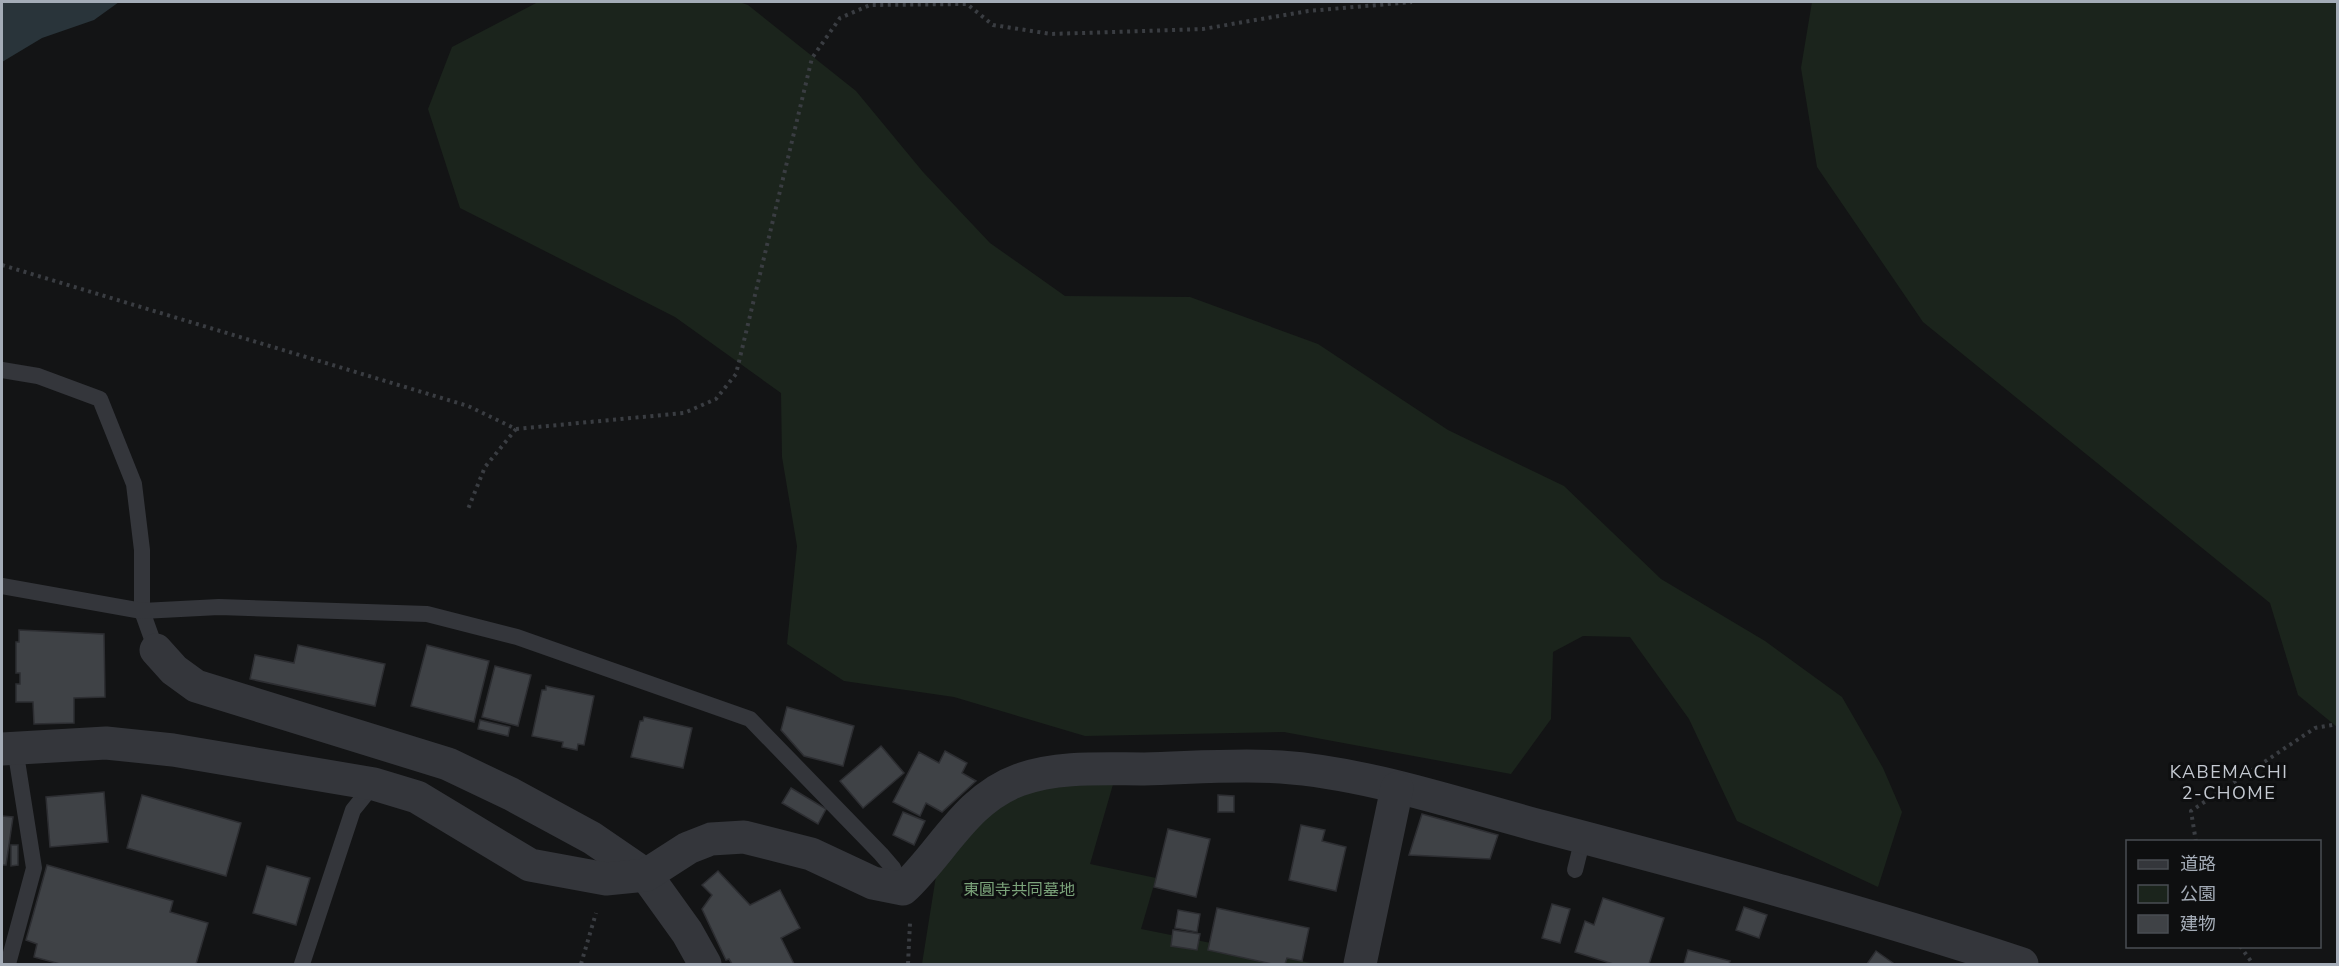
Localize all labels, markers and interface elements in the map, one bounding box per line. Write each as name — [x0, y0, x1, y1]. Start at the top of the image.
district label: KABEMACHI 2-CHOME — [2170, 760, 2288, 805]
legend — [2126, 840, 2321, 948]
text: 道路 — [2180, 852, 2216, 876]
park label: 東圓寺共同墓地 — [963, 879, 1075, 901]
text: 公園 — [2180, 882, 2216, 906]
text: 建物 — [2180, 912, 2216, 936]

